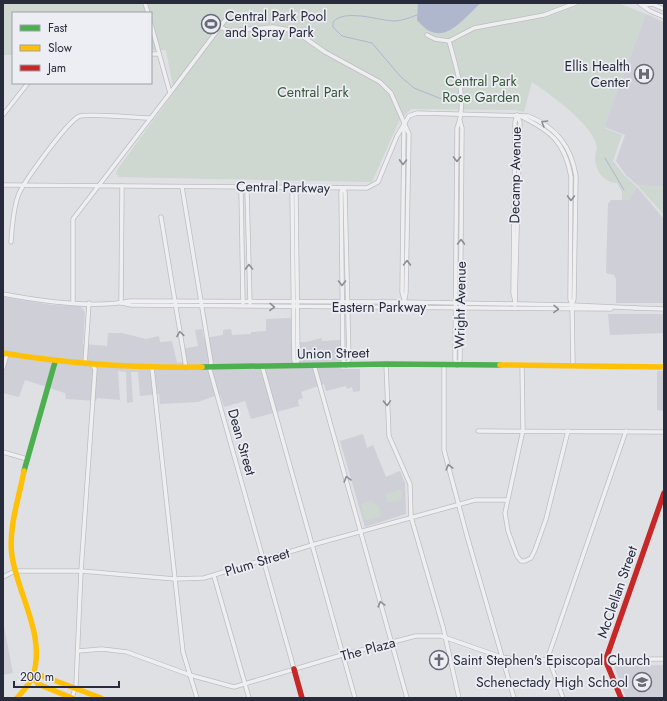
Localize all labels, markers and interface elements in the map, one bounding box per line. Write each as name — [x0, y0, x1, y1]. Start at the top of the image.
place label: Central Park Pool and Spray Park — [225, 6, 326, 42]
legend — [12, 12, 152, 84]
sports icon: Central Park Pool and Spray Park — [200, 13, 222, 35]
text: Fast — [48, 19, 67, 37]
text: Slow — [48, 39, 73, 57]
place label: Ellis Health Center — [564, 56, 630, 92]
text: Jam — [46, 59, 66, 77]
hospital icon: Ellis Health Center — [633, 63, 655, 85]
park label: Central Park Rose Garden — [442, 71, 520, 107]
park label: Central Park — [277, 82, 350, 102]
one-way arrow — [541, 121, 548, 128]
street label: Decamp Avenue — [504, 126, 526, 224]
one-way arrow — [452, 156, 461, 162]
one-way arrow — [399, 159, 407, 165]
street label: Central Parkway — [236, 176, 331, 198]
one-way arrow — [567, 195, 575, 201]
one-way arrow — [457, 239, 465, 245]
one-way arrow — [403, 260, 411, 266]
street label: Wright Avenue — [449, 261, 471, 349]
one-way arrow — [245, 264, 253, 270]
one-way arrow — [338, 280, 346, 286]
street label: Eastern Parkway — [332, 297, 427, 317]
one-way arrow — [269, 303, 275, 311]
one-way arrow — [553, 305, 559, 313]
one-way arrow — [177, 331, 185, 337]
street label: Union Street — [297, 342, 370, 364]
one-way arrow — [383, 400, 392, 406]
street label: Dean Street — [223, 406, 261, 478]
one-way arrow — [445, 463, 453, 470]
one-way arrow — [343, 476, 352, 483]
street label: Plum Street — [222, 542, 292, 581]
street label: McClellan Street — [592, 543, 642, 641]
one-way arrow — [378, 601, 386, 607]
street label: The Plaza — [338, 632, 398, 666]
church icon: Saint Stephen's Episcopal Church — [428, 649, 450, 671]
place label: Saint Stephen's Episcopal Church — [453, 650, 650, 670]
scale bar — [14, 663, 119, 689]
text: 200 m — [20, 668, 54, 686]
school or university icon: Schenectady High School — [631, 671, 653, 693]
place label: Schenectady High School — [476, 672, 628, 692]

